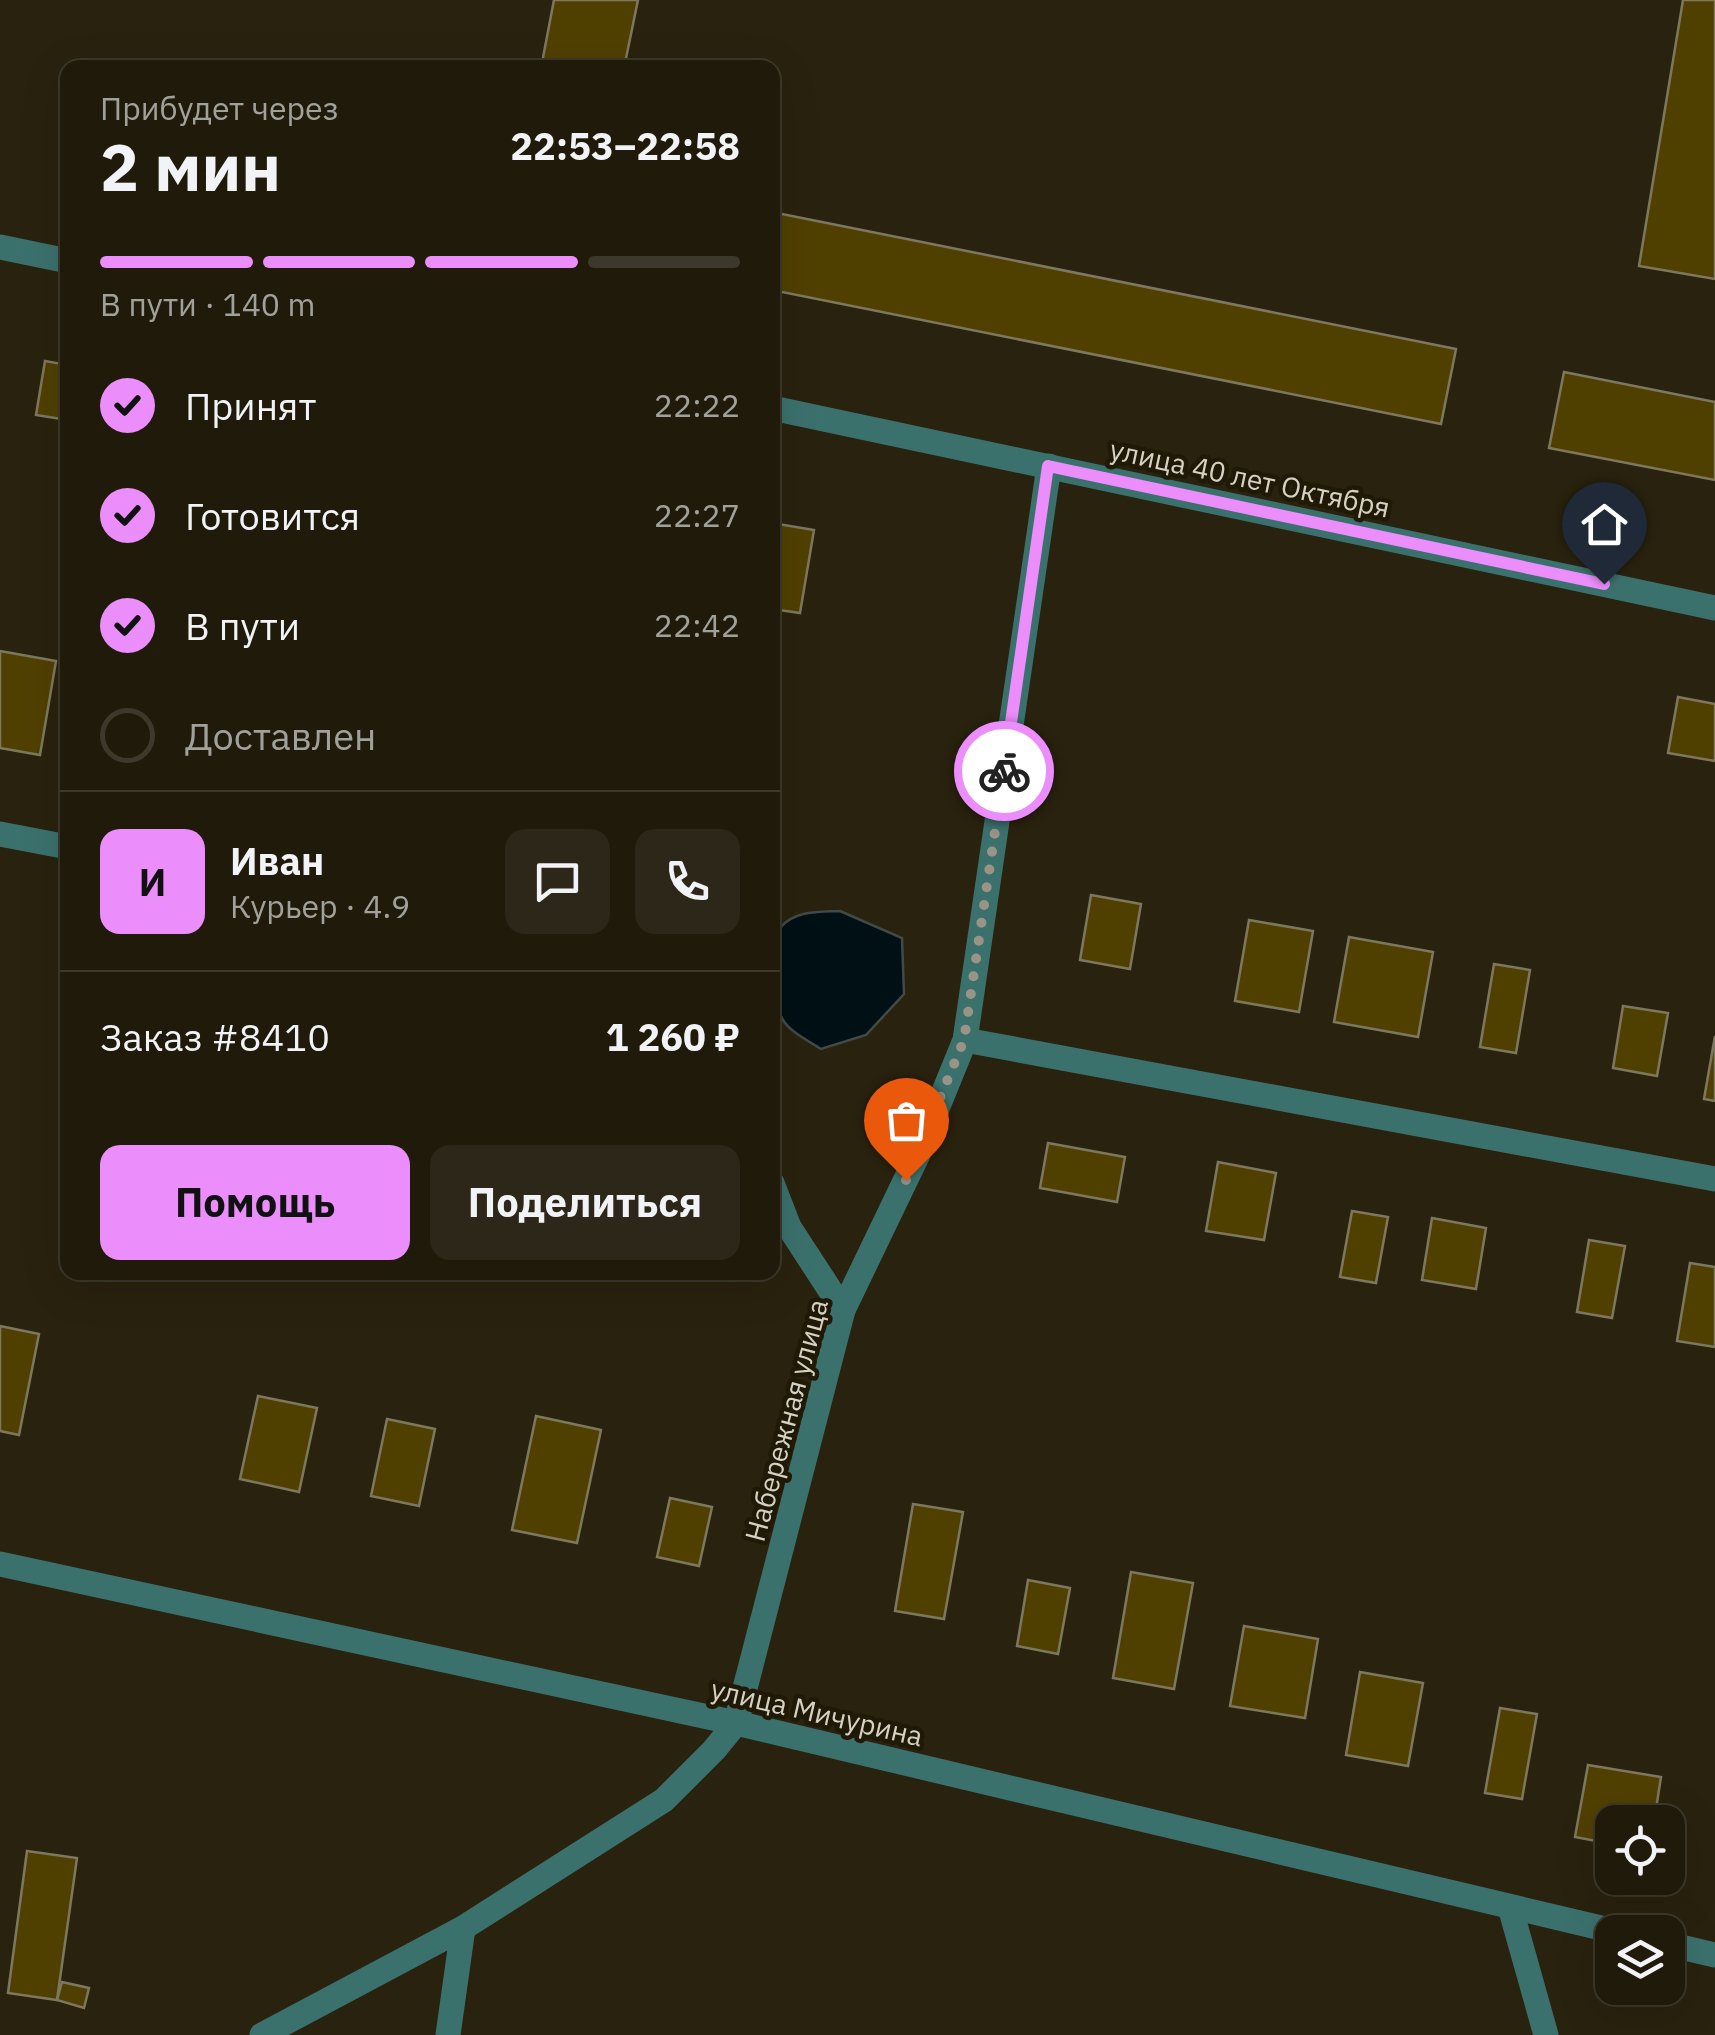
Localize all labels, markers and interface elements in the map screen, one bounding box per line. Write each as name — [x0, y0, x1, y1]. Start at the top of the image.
text: Прибудет через — [100, 87, 339, 129]
text: 22:53–22:58 — [510, 121, 740, 170]
text: 2 мин — [100, 124, 281, 209]
text: В пути · 140 m — [100, 283, 316, 325]
icon: check — [100, 378, 155, 433]
text: Принят — [185, 381, 316, 430]
text: 22:22 — [654, 384, 740, 426]
street label: улица 40 лет Октября — [1107, 430, 1393, 526]
pin — [1562, 482, 1647, 585]
icon: check — [100, 488, 155, 543]
text: Готовится — [185, 491, 360, 540]
text: 22:27 — [654, 494, 740, 536]
icon: home — [1577, 497, 1632, 552]
icon: check — [100, 598, 155, 653]
text: В пути — [185, 601, 300, 650]
text: 22:42 — [654, 604, 740, 646]
text: Доставлен — [185, 711, 376, 760]
courier — [954, 721, 1054, 821]
icon: bike — [977, 744, 1032, 799]
button: chat — [505, 829, 610, 934]
button: phone — [635, 829, 740, 934]
text: Иван — [230, 836, 324, 885]
text: И — [139, 857, 166, 906]
text: Курьер · 4.9 — [230, 885, 410, 927]
text: Заказ #8410 — [100, 1012, 330, 1061]
text: 1 260 ₽ — [606, 1012, 740, 1061]
pin — [864, 1078, 949, 1181]
icon: bag — [879, 1093, 934, 1148]
button: Помощь — [100, 1145, 410, 1260]
button: Поделиться — [430, 1145, 740, 1260]
street label: Набережная улица — [736, 1295, 836, 1545]
street label: улица Мичурина — [707, 1670, 927, 1754]
map controls — [1595, 1805, 1685, 2005]
button: locate — [1595, 1805, 1685, 1895]
button: layers — [1595, 1915, 1685, 2005]

